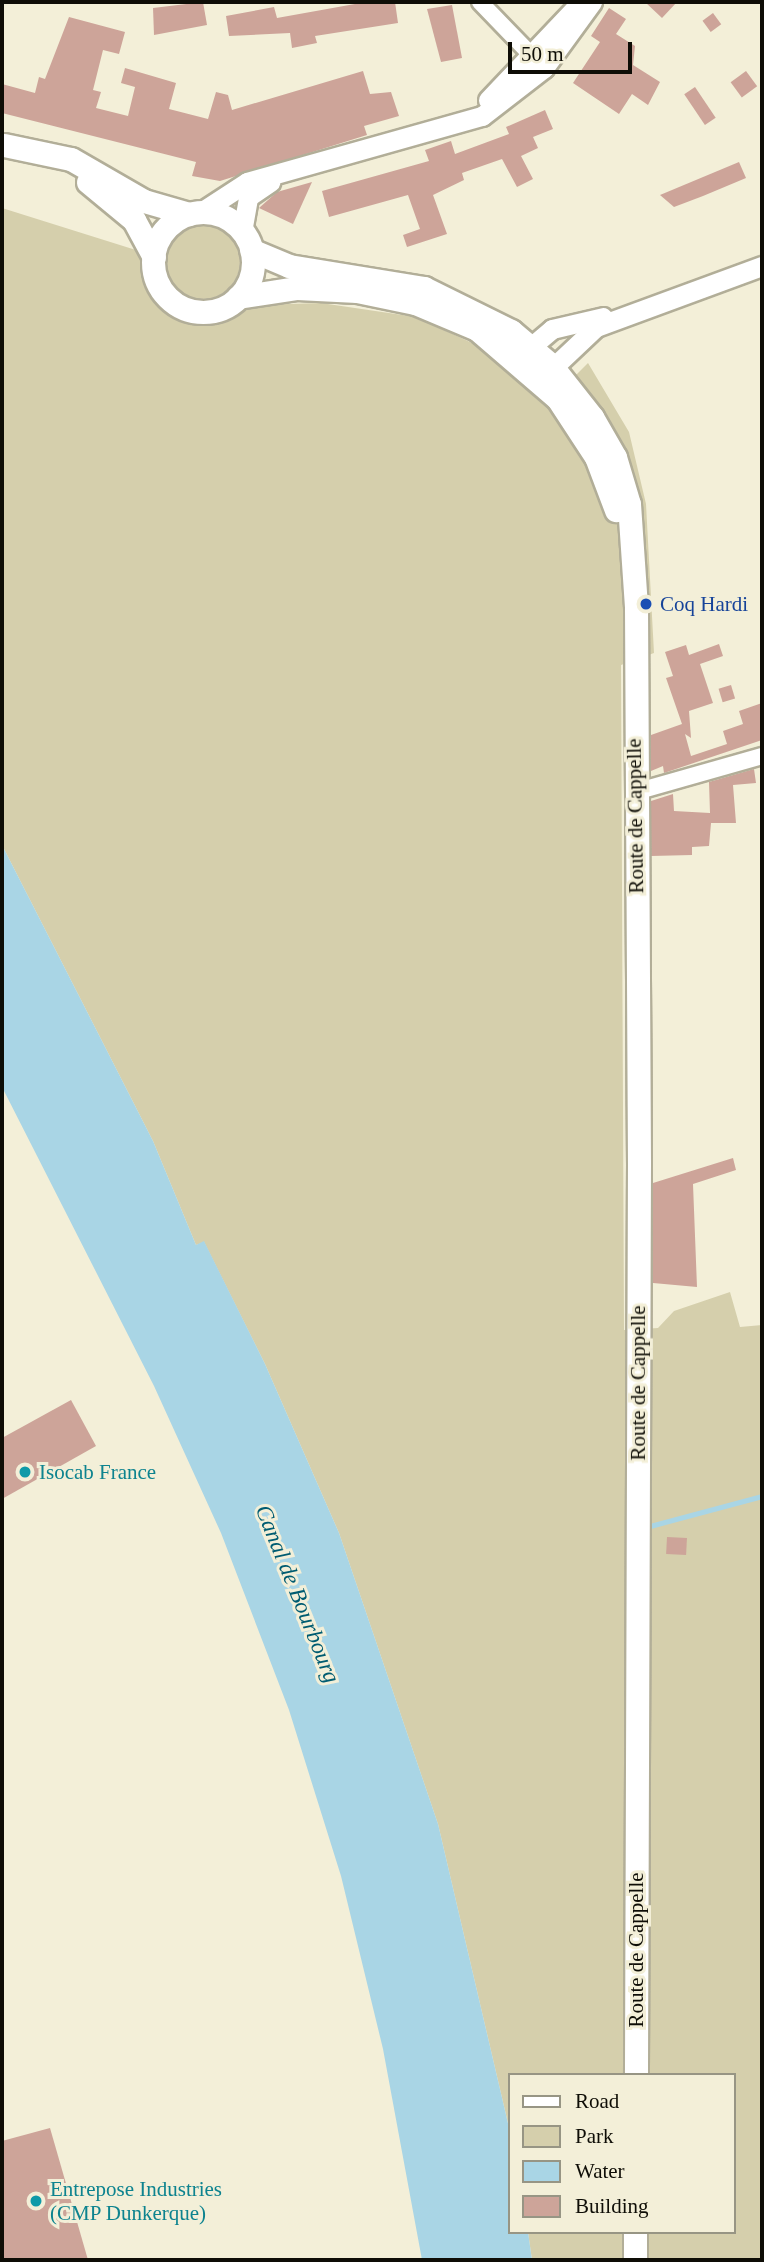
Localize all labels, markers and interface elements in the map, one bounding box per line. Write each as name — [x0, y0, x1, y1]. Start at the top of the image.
scale bar — [512, 28, 636, 72]
text: 50 m — [521, 42, 564, 66]
place label: Coq Hardi — [660, 591, 748, 617]
marker: Coq Hardi — [638, 596, 654, 612]
street label: Route de Cappelle — [621, 738, 649, 894]
street label: Route de Cappelle — [625, 1305, 651, 1461]
place label: Isocab France — [39, 1459, 156, 1485]
marker: Isocab France — [17, 1464, 33, 1480]
water label: Canal de Bourbourg — [249, 1501, 345, 1687]
street label: Route de Cappelle — [623, 1872, 649, 2028]
legend — [508, 2073, 736, 2234]
text: Road — [575, 2089, 619, 2113]
text: Park — [575, 2124, 614, 2148]
text: Water — [575, 2159, 625, 2183]
place label: Entrepose Industries (CMP Dunkerque) — [50, 2176, 222, 2226]
marker: Entrepose Industries (CMP Dunkerque) — [28, 2193, 44, 2209]
text: Building — [575, 2194, 649, 2218]

